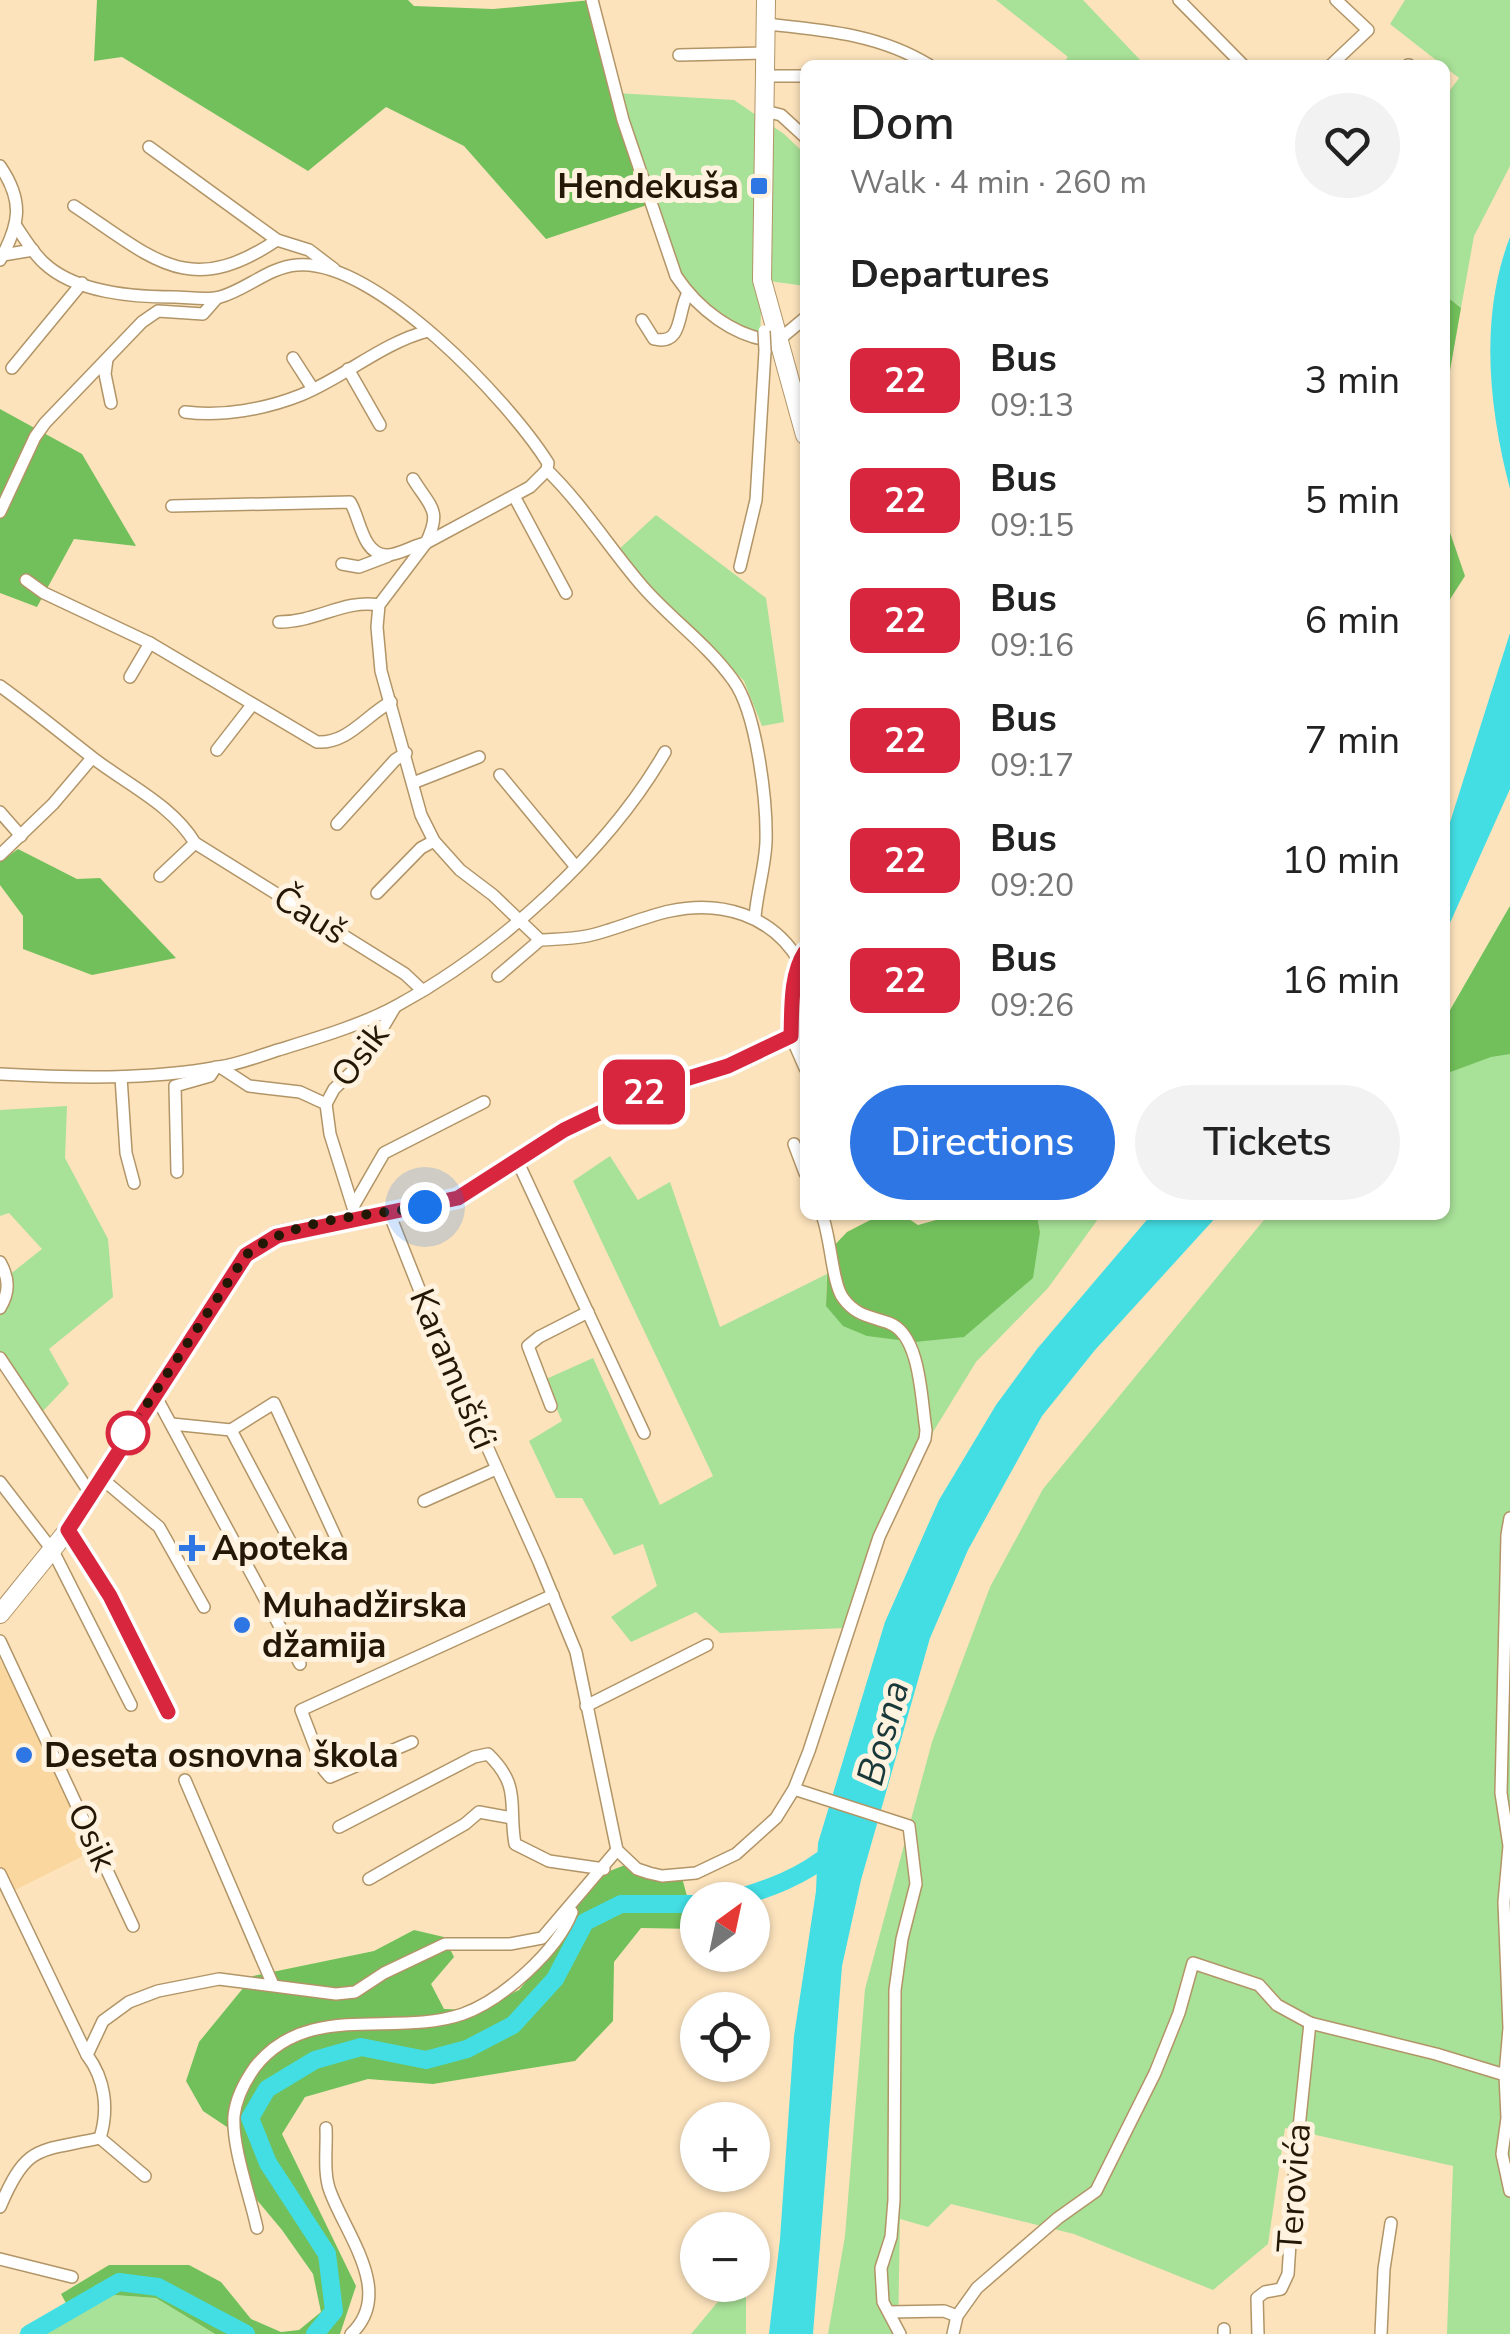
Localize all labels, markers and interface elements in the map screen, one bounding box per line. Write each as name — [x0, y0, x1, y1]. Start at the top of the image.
text: Dom — [850, 90, 955, 156]
button: heart — [1295, 93, 1400, 198]
text: Walk · 4 min · 260 m — [850, 161, 1147, 204]
place label: Hendekuša — [557, 163, 739, 210]
marker: Hendekuša — [748, 175, 770, 197]
text: Departures — [850, 249, 1049, 300]
text: Bus — [990, 333, 1057, 384]
text: 3 min — [1305, 355, 1400, 406]
text: 22 — [884, 357, 926, 404]
text: 09:13 — [990, 384, 1074, 427]
text: Bus — [990, 453, 1057, 504]
text: 5 min — [1305, 475, 1400, 526]
text: 22 — [884, 477, 926, 524]
text: 09:15 — [990, 504, 1074, 547]
text: Bus — [990, 573, 1057, 624]
text: 6 min — [1305, 595, 1400, 646]
text: 22 — [884, 597, 926, 644]
text: 09:16 — [990, 624, 1074, 667]
text: Bus — [990, 693, 1057, 744]
text: 7 min — [1305, 715, 1400, 766]
text: 22 — [884, 717, 926, 764]
text: 09:17 — [990, 744, 1074, 787]
text: Bus — [990, 813, 1057, 864]
text: 10 min — [1282, 835, 1400, 886]
text: 22 — [884, 837, 926, 884]
text: 09:20 — [990, 864, 1074, 907]
street label: Čauš — [264, 874, 356, 956]
text: Bus — [990, 933, 1057, 984]
text: 16 min — [1282, 955, 1400, 1006]
text: 22 — [884, 957, 926, 1004]
text: 09:26 — [990, 984, 1074, 1027]
street label: Osik — [320, 1013, 400, 1097]
line badge: 22 — [599, 1060, 689, 1124]
text: 22 — [623, 1069, 665, 1116]
button: Directions — [850, 1085, 1115, 1200]
button: Tickets — [1135, 1085, 1400, 1200]
your location — [400, 1182, 450, 1232]
street label: Karamušići — [398, 1281, 508, 1457]
unlabelled marker — [107, 1412, 149, 1454]
place label: Apoteka — [212, 1525, 349, 1572]
marker: Apoteka — [181, 1537, 203, 1559]
place label: Muhadžirska džamija — [262, 1582, 467, 1669]
marker: Muhadžirska džamija — [231, 1614, 253, 1636]
water label: Bosna — [845, 1675, 921, 1791]
place label: Deseta osnovna škola — [44, 1732, 399, 1779]
marker: Deseta osnovna škola — [13, 1744, 35, 1766]
street label: Osik — [56, 1796, 128, 1879]
north arrow — [680, 1882, 770, 1972]
map controls — [680, 1882, 770, 2302]
button: locate — [680, 1992, 770, 2082]
button: + — [680, 2102, 770, 2192]
street label: Terovića — [1266, 2122, 1322, 2254]
button: − — [680, 2212, 770, 2302]

